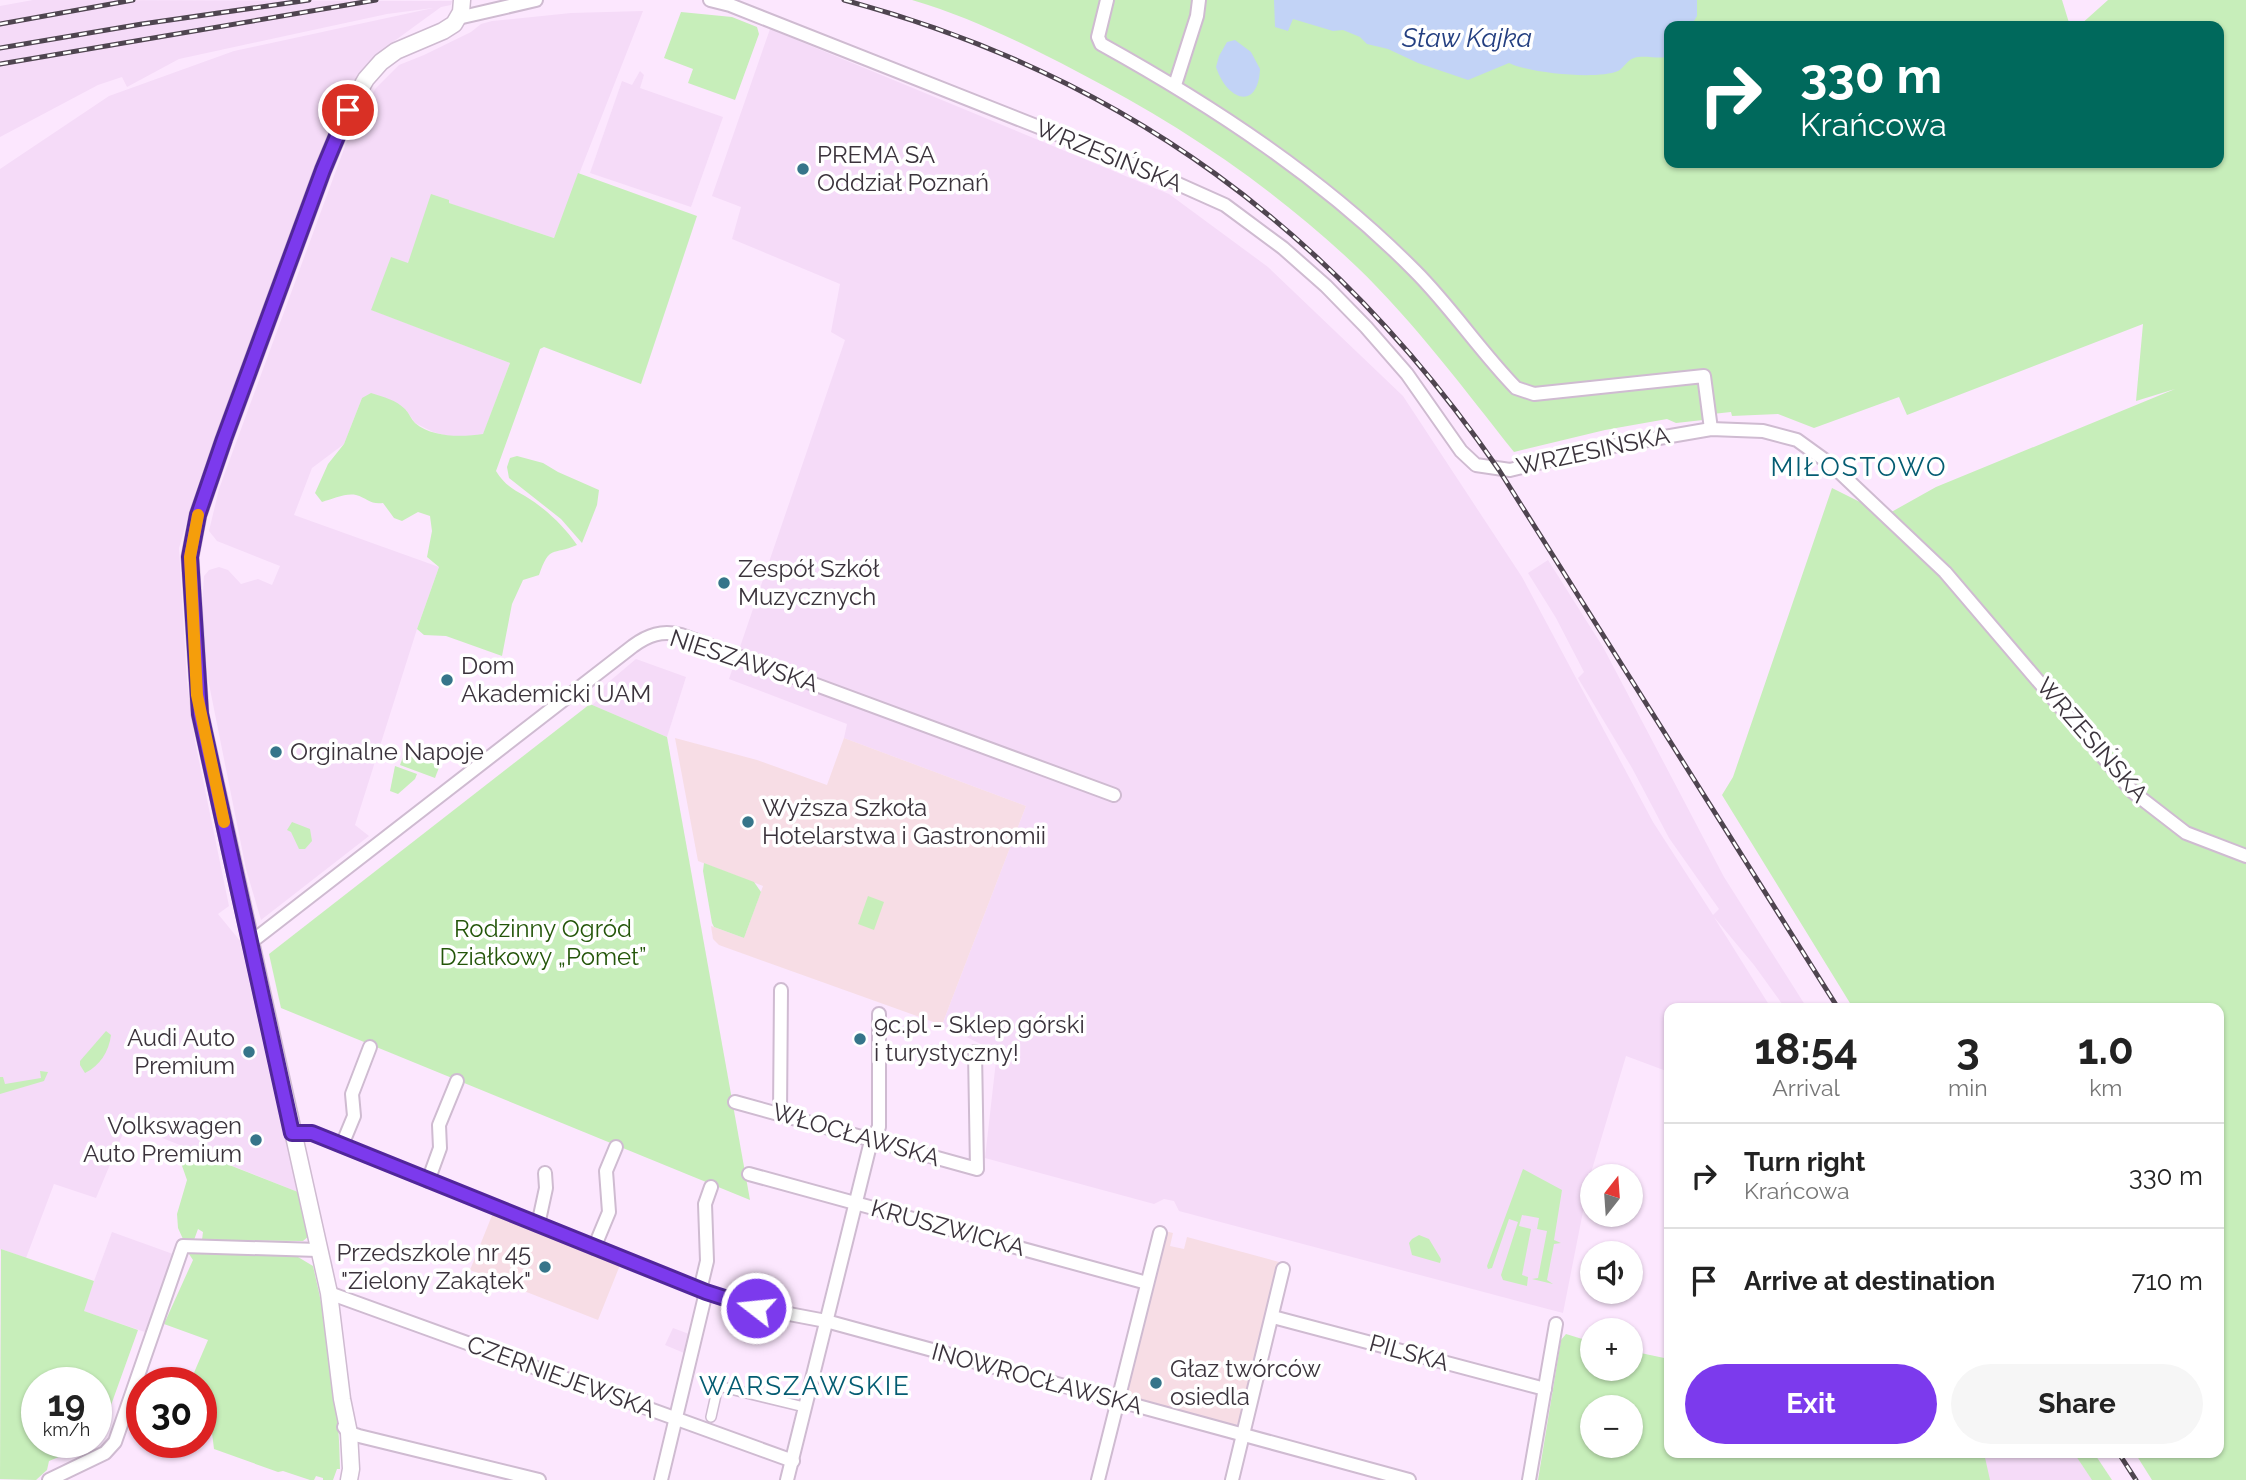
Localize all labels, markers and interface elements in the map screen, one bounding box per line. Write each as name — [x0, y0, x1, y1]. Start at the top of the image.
water label: Staw Kajka — [1401, 23, 1532, 53]
text: 330 m — [1800, 47, 1942, 104]
icon: right — [1685, 49, 1776, 140]
pin — [318, 80, 378, 140]
icon: arrive — [329, 91, 367, 129]
text: Krańcowa — [1800, 106, 1947, 143]
street label: WRZESIŃSKA — [1032, 113, 1187, 198]
place label: PREMA SA Oddział Poznań — [817, 140, 989, 197]
marker: PREMA SA Oddział Poznań — [795, 161, 811, 177]
street label: WRZESIŃSKA — [1514, 420, 1672, 481]
district label: MIŁOSTOWO — [1770, 452, 1948, 482]
place label: Zespół Szkół Muzycznych — [738, 554, 881, 611]
marker: Zespół Szkół Muzycznych — [716, 575, 732, 591]
street label: NIESZAWSKA — [666, 623, 822, 698]
place label: Dom Akademicki UAM — [461, 651, 651, 708]
street label: WRZESIŃSKA — [2030, 671, 2154, 808]
marker: Dom Akademicki UAM — [439, 672, 455, 688]
place label: Orginalne Napoje — [290, 737, 484, 766]
marker: Orginalne Napoje — [268, 744, 284, 760]
place label: Wyższa Szkoła Hotelarstwa i Gastronomii — [762, 793, 1046, 850]
marker: Wyższa Szkoła Hotelarstwa i Gastronomii — [740, 814, 756, 830]
park label: Rodzinny Ogród Działkowy „Pomet” — [440, 914, 646, 971]
place label: 9c.pl - Sklep górski i turystyczny! — [874, 1010, 1085, 1067]
place label: Audi Auto Premium — [127, 1023, 235, 1080]
text: 18:54 — [1754, 1025, 1858, 1074]
text: 3 — [1956, 1025, 1980, 1074]
text: 1.0 — [2078, 1025, 2134, 1074]
marker: 9c.pl - Sklep górski i turystyczny! — [852, 1031, 868, 1047]
marker: Audi Auto Premium — [241, 1044, 257, 1060]
text: Arrival — [1772, 1074, 1840, 1101]
text: min — [1948, 1074, 1988, 1101]
text: km — [2089, 1074, 2122, 1101]
street label: WŁOCŁAWSKA — [769, 1097, 943, 1172]
place label: Volkswagen Auto Premium — [83, 1111, 242, 1168]
marker: Volkswagen Auto Premium — [248, 1132, 264, 1148]
text: Turn right — [1744, 1147, 1865, 1177]
icon: right — [1685, 1157, 1723, 1195]
text: 330 m — [2129, 1161, 2203, 1191]
north arrow — [1580, 1164, 1643, 1227]
map controls — [1580, 1164, 1643, 1458]
text: Krańcowa — [1744, 1177, 1849, 1204]
street label: KRUSZWICKA — [868, 1193, 1028, 1262]
place label: Przedszkole nr 45 "Zielony Zakątek" — [336, 1238, 531, 1295]
button: sound — [1580, 1241, 1643, 1304]
marker: Przedszkole nr 45 "Zielony Zakątek" — [537, 1259, 553, 1275]
icon: arrive — [1685, 1262, 1723, 1300]
text: Arrive at destination — [1744, 1266, 1995, 1296]
text: 710 m — [2132, 1266, 2203, 1296]
position arrow — [719, 1271, 793, 1345]
button: + — [1580, 1318, 1643, 1381]
street label: PILSKA — [1366, 1328, 1452, 1377]
street label: CZERNIEJEWSKA — [463, 1329, 659, 1424]
street label: INOWROCŁAWSKA — [929, 1336, 1146, 1421]
place label: Głaz twórców osiedla — [1170, 1354, 1322, 1411]
button: Exit — [1685, 1364, 1937, 1444]
button: Share — [1951, 1364, 2203, 1444]
speed limit sign: 30 — [126, 1367, 217, 1458]
district label: WARSZAWSKIE — [699, 1371, 911, 1401]
marker: Głaz twórców osiedla — [1148, 1375, 1164, 1391]
text: 19 — [48, 1383, 85, 1424]
button: − — [1580, 1395, 1643, 1458]
text: km/h — [43, 1419, 90, 1440]

